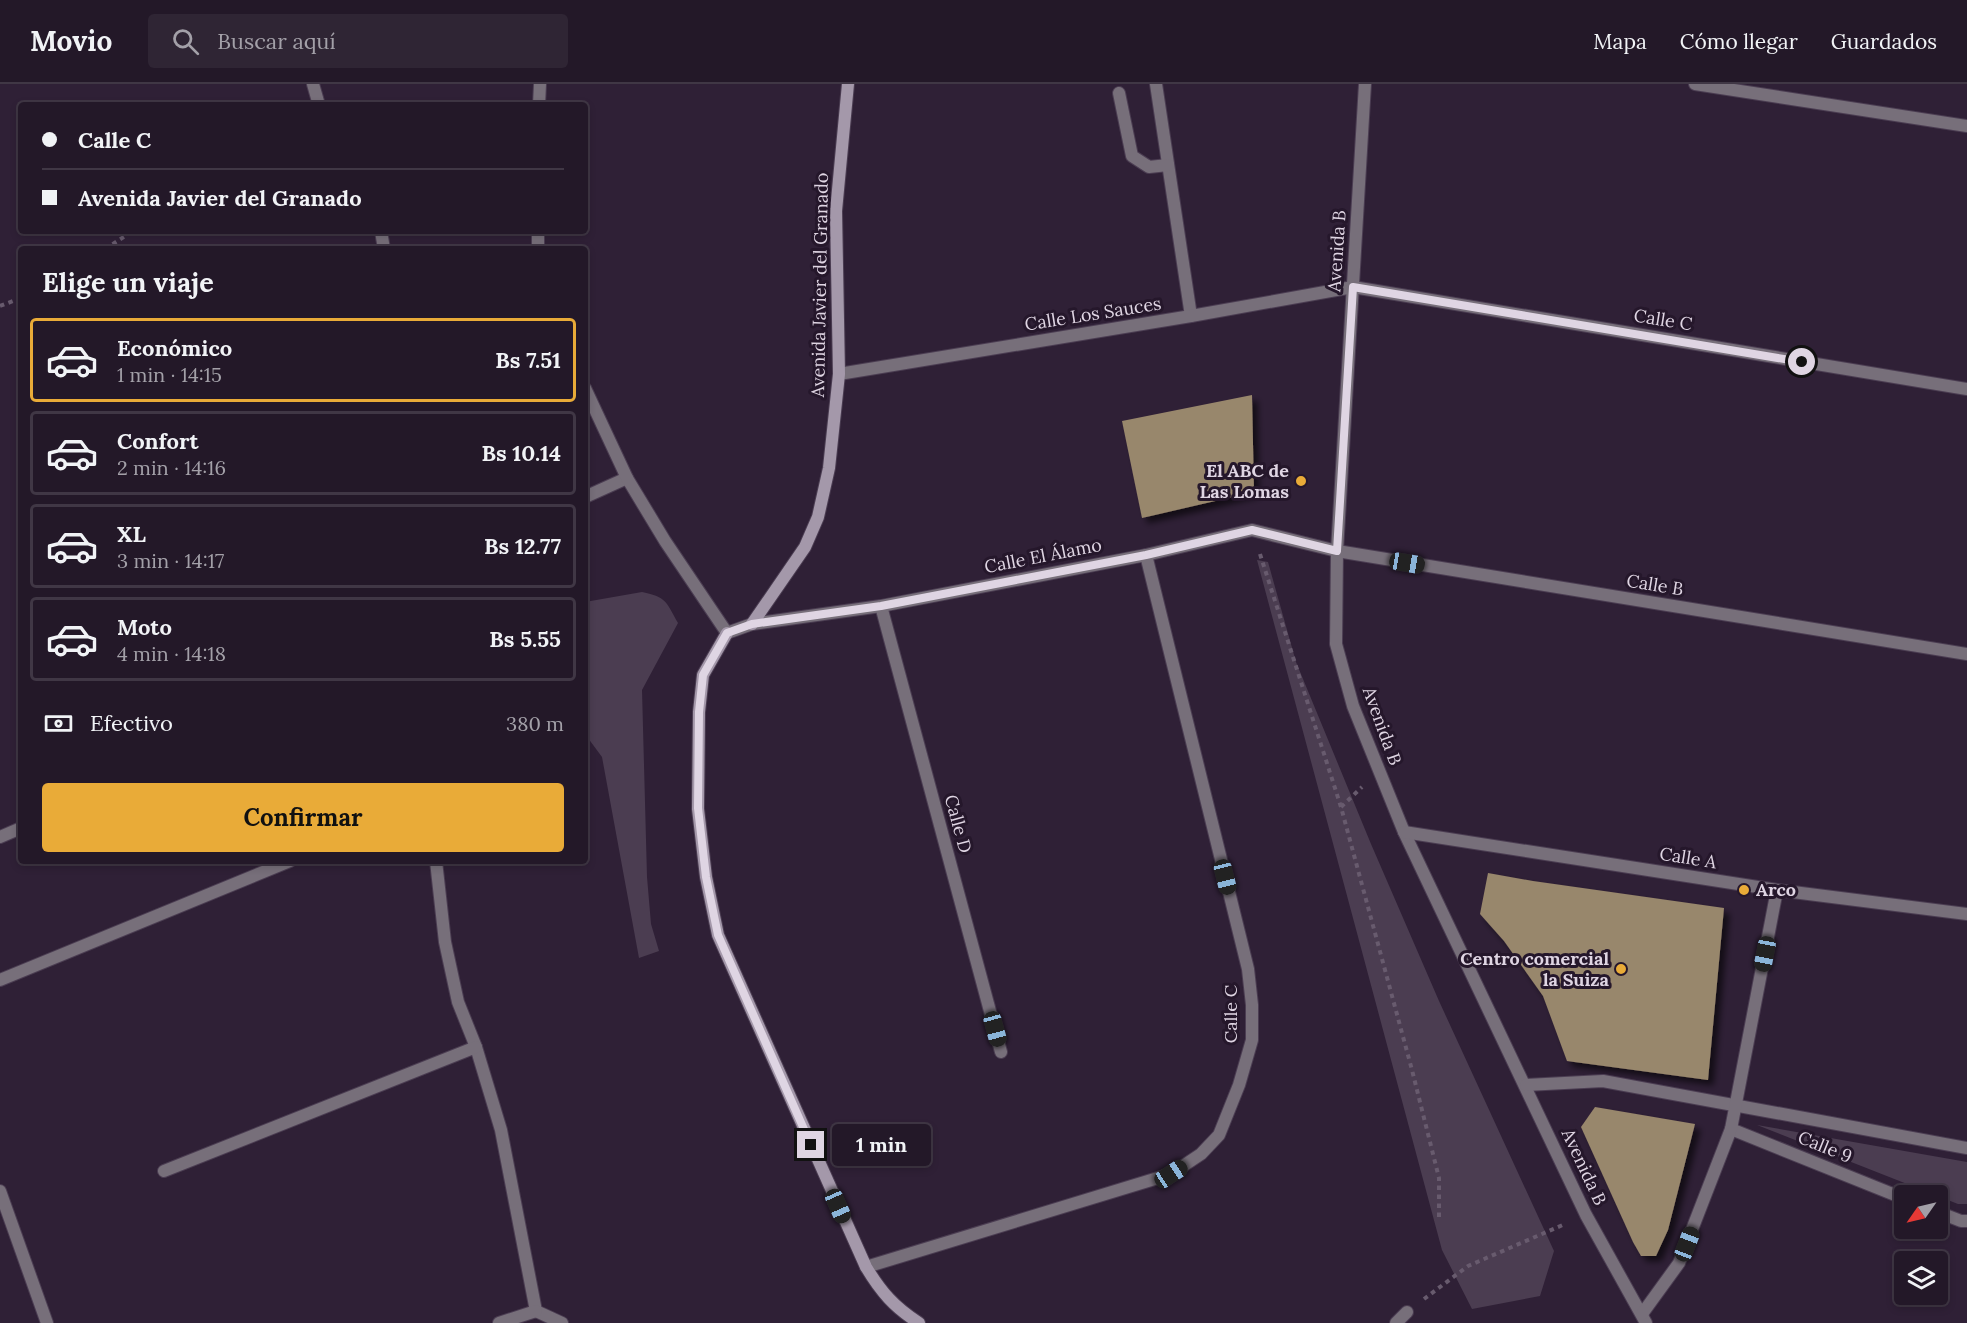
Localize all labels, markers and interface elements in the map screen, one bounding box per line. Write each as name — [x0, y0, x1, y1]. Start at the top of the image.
search box — [148, 14, 568, 68]
text: Movio — [30, 23, 112, 59]
icon: search — [169, 25, 202, 58]
text: Buscar aquí — [217, 27, 336, 55]
text: Mapa — [1593, 28, 1647, 55]
text: Cómo llegar — [1680, 28, 1798, 55]
text: Guardados — [1831, 28, 1937, 55]
text: Calle C — [78, 126, 151, 154]
street label: Avenida Javier del Granado — [806, 172, 833, 399]
text: Avenida Javier del Granado — [78, 184, 362, 212]
street label: Avenida B — [1322, 209, 1351, 293]
text: Elige un viaje — [42, 265, 214, 299]
street label: Calle Los Sauces — [1023, 291, 1163, 336]
street label: Calle C — [1632, 304, 1694, 336]
icon: car — [45, 333, 99, 387]
text: Económico — [117, 334, 232, 362]
text: Bs 7.51 — [495, 346, 561, 374]
route start — [1788, 348, 1815, 375]
text: 1 min · 14:15 — [117, 362, 222, 387]
icon: car — [45, 426, 99, 480]
text: Confort — [117, 427, 199, 455]
text: Bs 10.14 — [481, 439, 561, 467]
text: 2 min · 14:16 — [117, 455, 226, 480]
place label: El ABC de Las Lomas — [1199, 459, 1289, 503]
marker: El ABC de Las Lomas — [1294, 474, 1308, 488]
icon: car — [45, 519, 99, 573]
text: XL — [117, 520, 146, 548]
text: Bs 12.77 — [484, 532, 561, 560]
street label: Calle El Álamo — [982, 533, 1104, 578]
text: 3 min · 14:17 — [117, 548, 224, 573]
car — [1388, 551, 1426, 575]
street label: Calle B — [1625, 569, 1685, 600]
icon: car — [45, 612, 99, 666]
text: Moto — [117, 613, 172, 641]
text: Bs 5.55 — [489, 625, 561, 653]
text: 4 min · 14:18 — [117, 641, 226, 666]
street label: Avenida B — [1357, 683, 1407, 768]
icon: cash — [42, 707, 75, 740]
text: Efectivo — [90, 709, 173, 737]
text: 380 m — [506, 711, 564, 736]
button: Confirmar — [42, 783, 564, 852]
street label: Calle D — [940, 792, 977, 856]
street label: Calle A — [1658, 842, 1719, 873]
car — [1212, 857, 1238, 897]
place label: Arco — [1756, 878, 1796, 901]
marker: Arco — [1737, 883, 1751, 897]
car — [1753, 935, 1777, 973]
place label: Centro comercial la Suiza — [1460, 947, 1610, 991]
marker: Centro comercial la Suiza — [1614, 962, 1628, 976]
street label: Calle C — [1219, 984, 1242, 1043]
car — [982, 1009, 1008, 1049]
callout: 1 min — [832, 1124, 931, 1166]
street label: Avenida B — [1556, 1124, 1612, 1209]
street label: Calle 9 — [1795, 1125, 1856, 1168]
route end — [797, 1131, 824, 1158]
text: 1 min — [856, 1132, 907, 1157]
car — [1151, 1157, 1191, 1191]
north arrow — [1894, 1185, 1948, 1239]
map controls — [1894, 1185, 1948, 1305]
car — [822, 1186, 854, 1226]
car — [1672, 1224, 1702, 1264]
button: layers — [1894, 1251, 1948, 1305]

